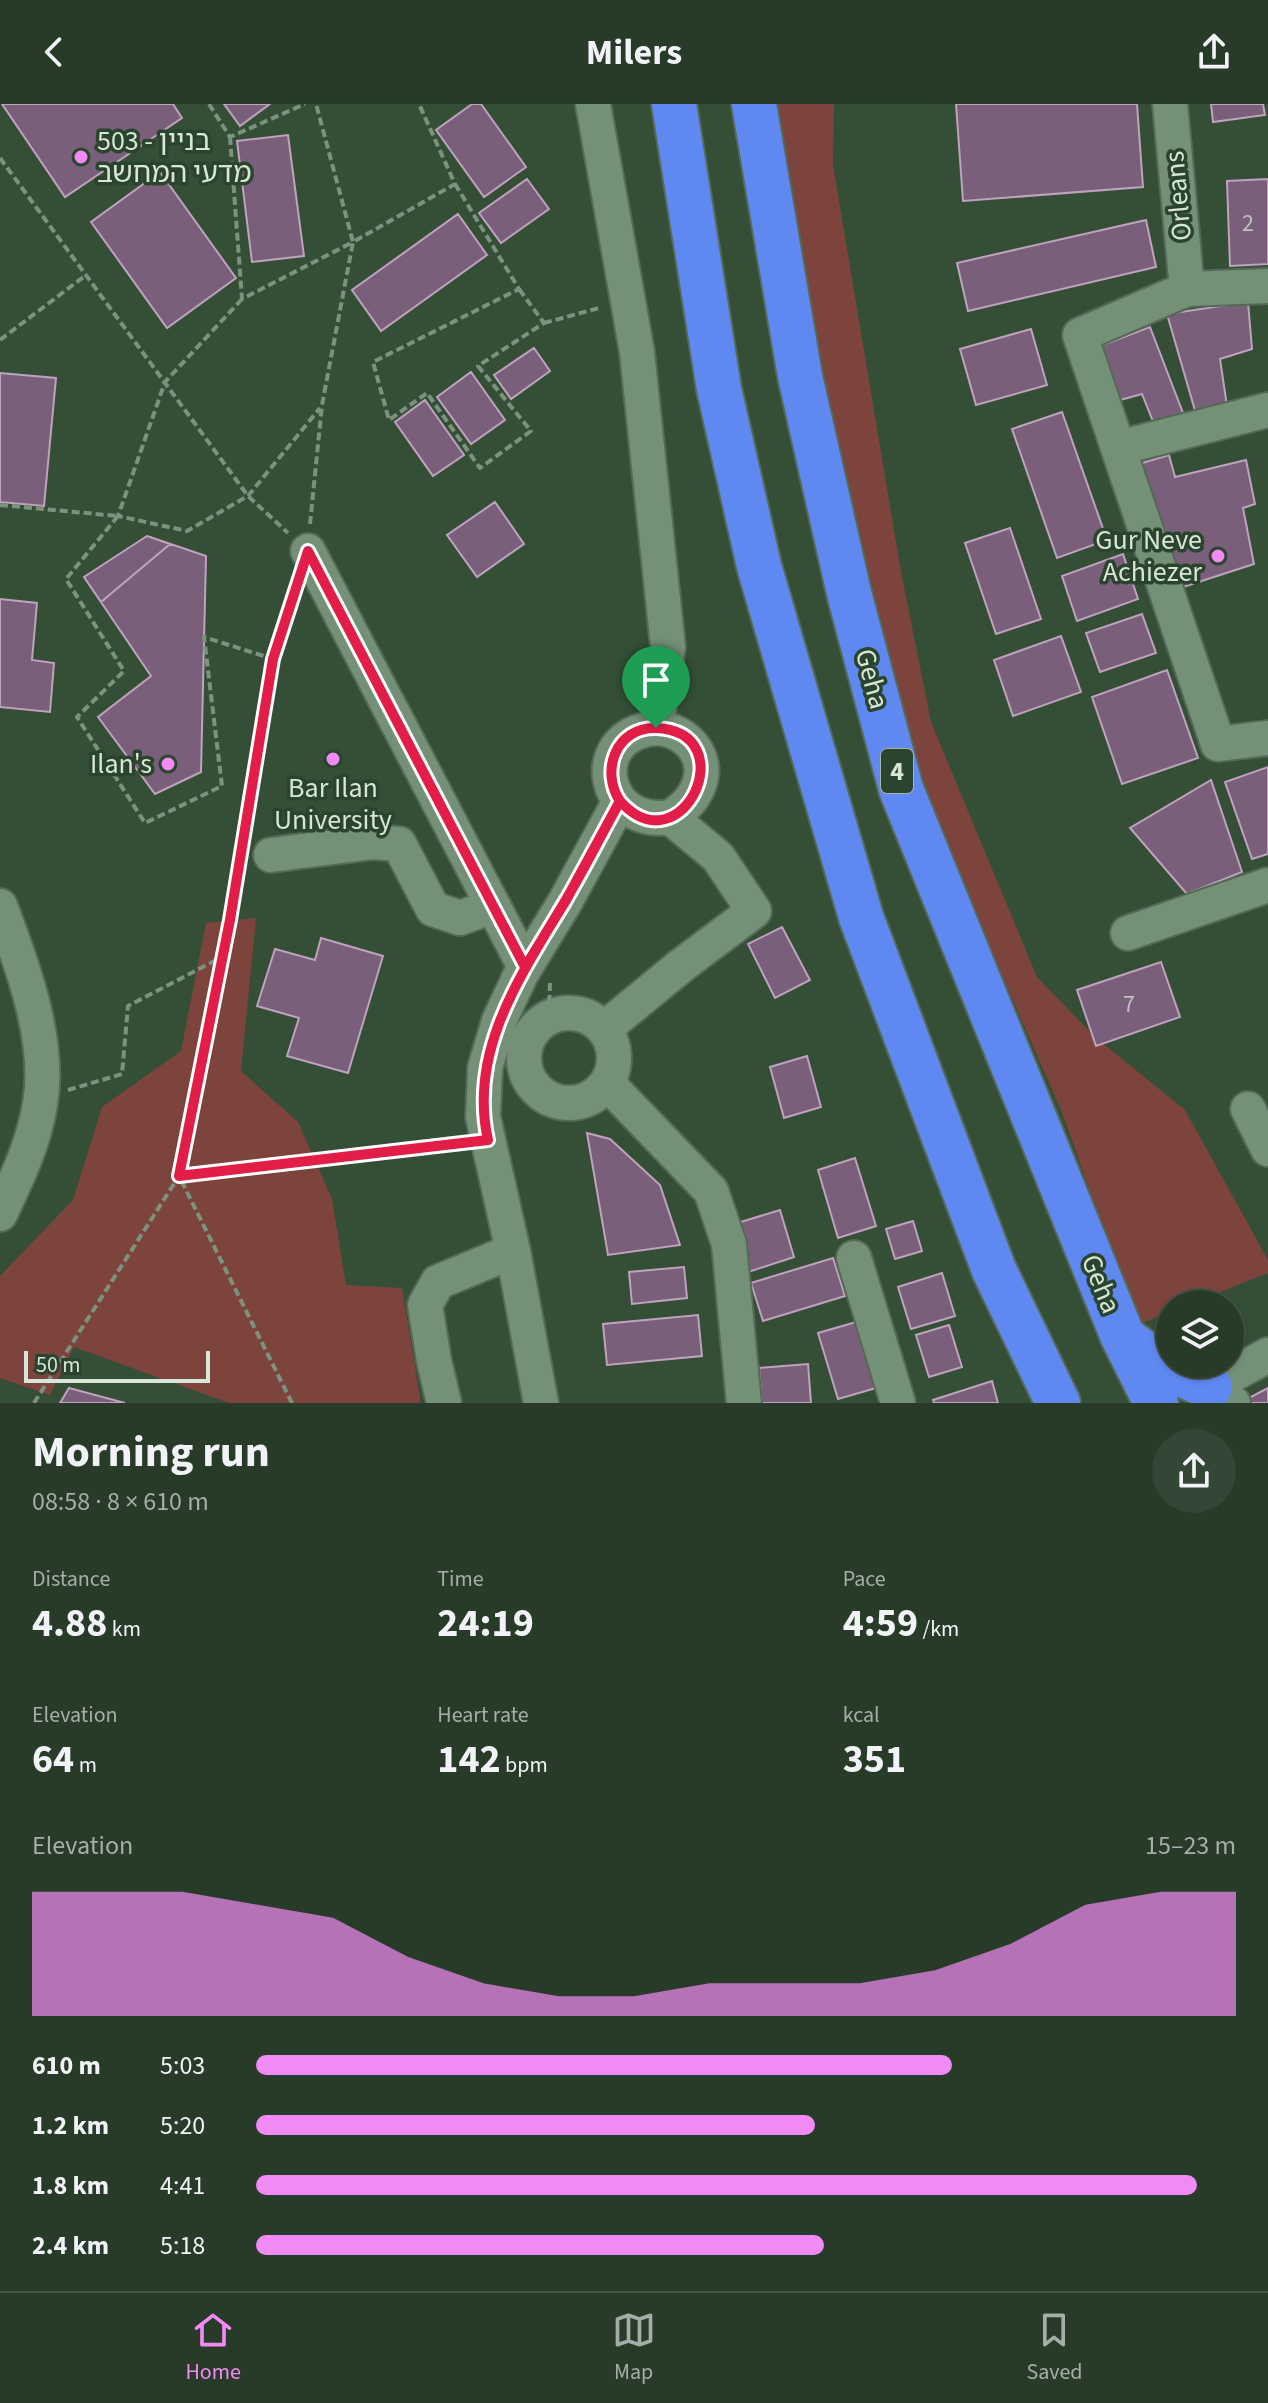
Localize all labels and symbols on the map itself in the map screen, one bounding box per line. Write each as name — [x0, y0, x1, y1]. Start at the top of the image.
place label: 503 - בניין מדעי המחשב — [97, 121, 251, 193]
marker: 503 - בניין מדעי המחשב — [72, 148, 90, 166]
street label: Orleans — [1154, 149, 1202, 243]
house number: 2 — [1242, 206, 1254, 241]
place label: Gur Neve Achiezer — [1095, 520, 1202, 592]
marker: Gur Neve Achiezer — [1209, 547, 1227, 565]
street label: Geha — [845, 645, 899, 713]
pin — [622, 646, 690, 728]
place label: Ilan's — [90, 744, 152, 784]
road number: 4 — [881, 749, 913, 793]
marker: Bar Ilan University — [324, 750, 342, 768]
marker: Ilan's — [159, 755, 177, 773]
place label: Bar Ilan University — [274, 768, 392, 840]
house number: 7 — [1123, 987, 1135, 1022]
street label: Geha — [1071, 1248, 1131, 1320]
scale bar — [24, 1347, 210, 1383]

